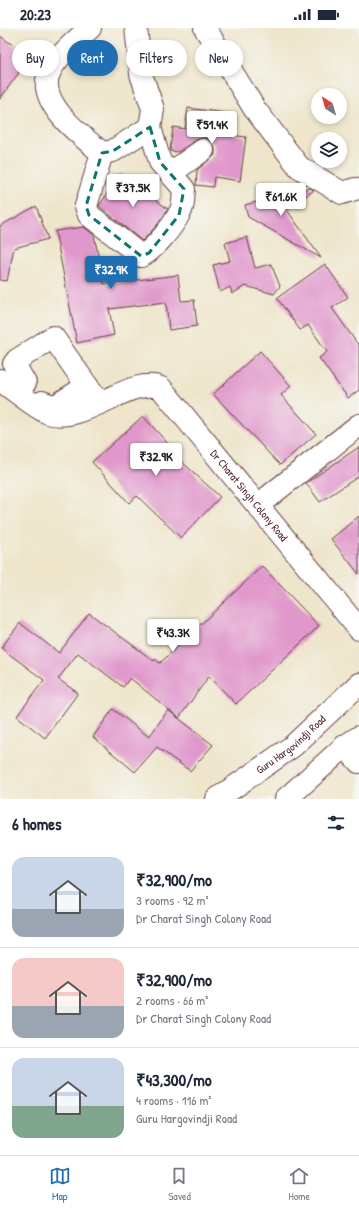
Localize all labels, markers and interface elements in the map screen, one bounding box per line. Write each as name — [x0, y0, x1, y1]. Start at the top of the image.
text: 20:23 — [20, 4, 51, 25]
chip: Buy — [12, 40, 59, 76]
chip: Rent — [67, 40, 118, 76]
chip: Filters — [126, 40, 187, 76]
chip: New — [195, 40, 243, 76]
north arrow — [311, 88, 347, 124]
map controls — [311, 88, 347, 168]
pin: ₹51.4K — [179, 111, 245, 145]
text: ₹51.4K — [196, 115, 228, 133]
button: layers — [311, 132, 347, 168]
pin: ₹37.5K — [100, 174, 166, 208]
text: ₹37.5K — [116, 178, 150, 196]
pin: ₹61.6K — [248, 183, 314, 217]
text: ₹61.6K — [265, 187, 297, 205]
pin: ₹32.9K — [78, 256, 144, 290]
text: ₹32.9K — [94, 260, 128, 278]
pin: ₹32.9K — [123, 443, 189, 477]
text: ₹32.9K — [139, 447, 173, 465]
street label: Dr Charat Singh Colony Road — [207, 447, 291, 545]
pin: ₹43.3K — [140, 619, 206, 653]
text: ₹43.3K — [156, 623, 190, 641]
street label: Guru Hargovindji Road — [253, 712, 329, 777]
text: 6 homes — [12, 812, 62, 835]
icon: filters — [325, 812, 347, 834]
text: ₹32,900/mo — [136, 868, 212, 891]
icon: home — [44, 873, 92, 921]
text: 3 rooms · 92 m² — [136, 891, 208, 909]
text: Dr Charat Singh Colony Road — [136, 909, 271, 927]
text: ₹32,900/mo — [136, 968, 212, 991]
icon: home — [44, 974, 92, 1022]
text: 2 rooms · 66 m² — [136, 991, 208, 1009]
text: Dr Charat Singh Colony Road — [136, 1009, 271, 1027]
text: ₹43,300/mo — [136, 1068, 212, 1091]
icon: home — [44, 1074, 92, 1122]
text: 4 rooms · 116 m² — [136, 1091, 211, 1109]
text: Guru Hargovindji Road — [136, 1109, 237, 1127]
tab: Map — [49, 1165, 71, 1203]
tab: Saved — [168, 1165, 191, 1203]
tab: Home — [288, 1165, 310, 1203]

